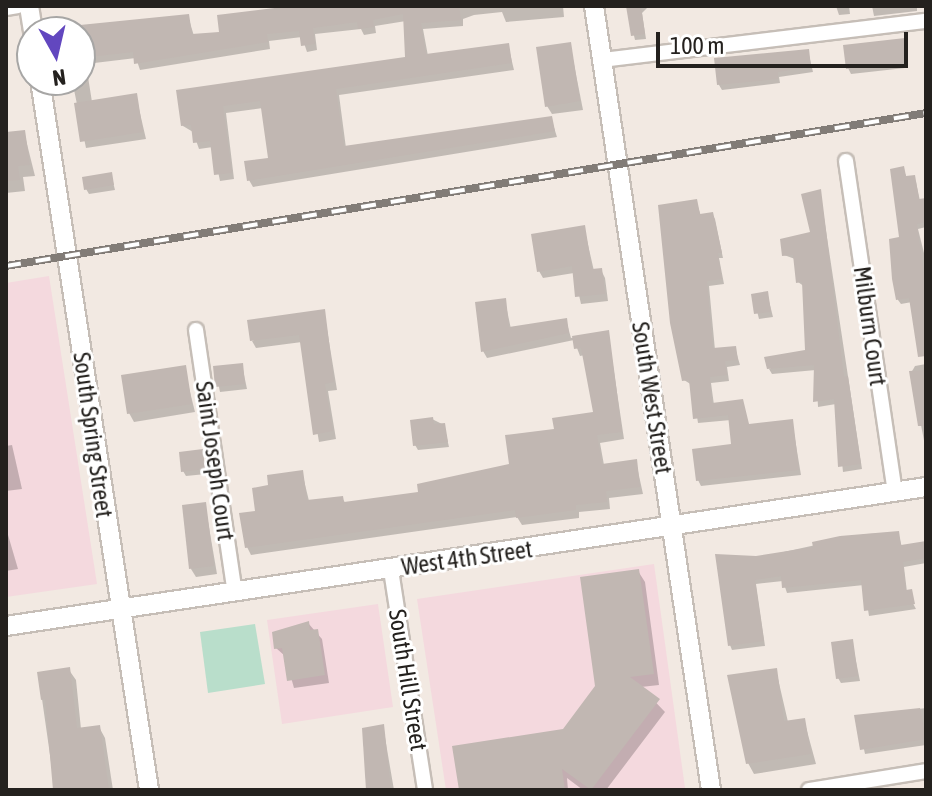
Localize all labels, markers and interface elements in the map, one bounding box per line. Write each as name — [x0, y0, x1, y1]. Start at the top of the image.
north arrow — [16, 16, 96, 96]
scale bar — [660, 16, 912, 66]
text: 100 m — [670, 32, 724, 59]
text: N — [51, 64, 67, 92]
street label: Milburn Court — [847, 264, 893, 388]
street label: South West Street — [626, 320, 678, 476]
street label: South Spring Street — [67, 350, 119, 520]
street label: Saint Joseph Court — [190, 379, 240, 543]
street label: West 4th Street — [400, 535, 534, 581]
street label: South Hill Street — [383, 607, 433, 753]

